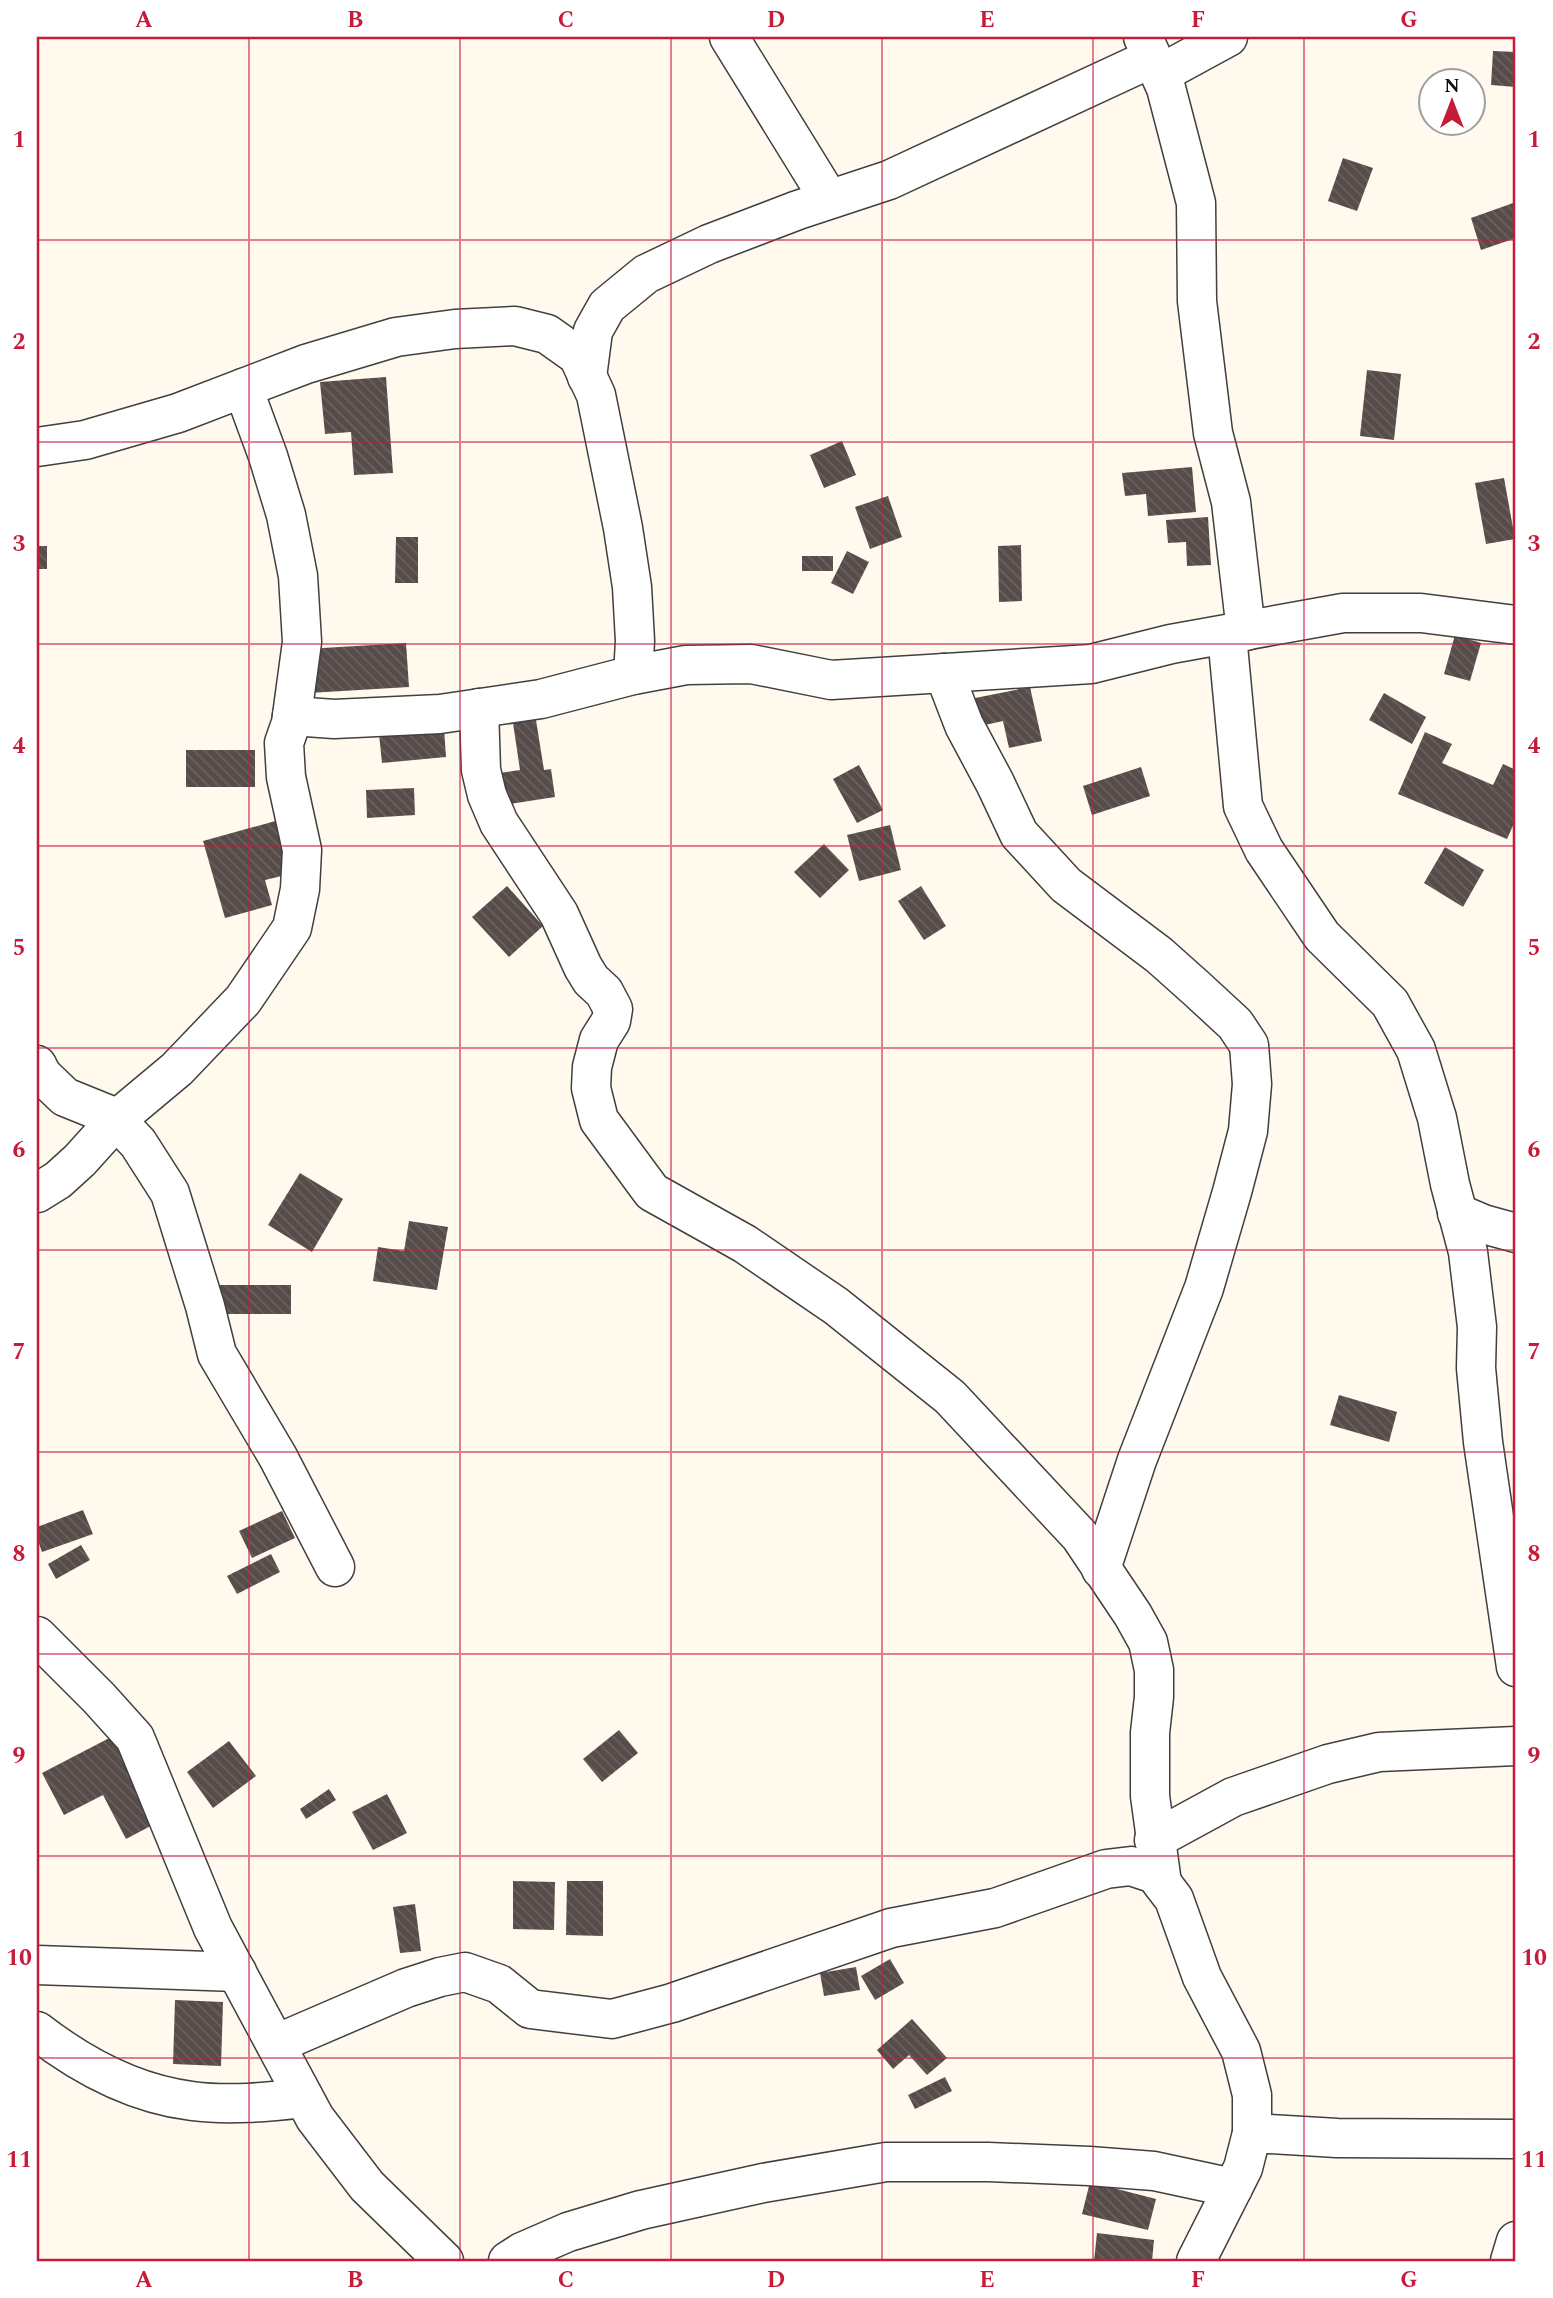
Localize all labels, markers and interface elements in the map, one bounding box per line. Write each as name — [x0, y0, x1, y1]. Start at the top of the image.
text: A — [135, 3, 153, 38]
text: B — [347, 3, 363, 38]
text: C — [558, 3, 574, 38]
text: D — [767, 3, 785, 38]
text: E — [979, 3, 995, 38]
text: F — [1191, 3, 1205, 38]
text: G — [1400, 3, 1418, 38]
north arrow — [1416, 66, 1486, 136]
text: N — [1444, 72, 1460, 101]
text: 1 — [13, 123, 25, 158]
text: 1 — [1528, 123, 1540, 158]
text: 2 — [13, 325, 26, 360]
text: 2 — [1528, 325, 1541, 360]
text: 3 — [13, 527, 26, 562]
text: 3 — [1528, 527, 1541, 562]
text: 4 — [13, 729, 26, 764]
text: 4 — [1528, 729, 1541, 764]
text: 5 — [13, 931, 25, 966]
text: 5 — [1528, 931, 1540, 966]
text: 6 — [13, 1133, 26, 1168]
text: 6 — [1528, 1133, 1541, 1168]
text: 7 — [13, 1335, 25, 1370]
text: 7 — [1528, 1335, 1540, 1370]
text: 8 — [13, 1537, 25, 1572]
text: 8 — [1528, 1537, 1540, 1572]
text: 9 — [13, 1739, 26, 1774]
text: 9 — [1528, 1739, 1541, 1774]
text: 10 — [6, 1941, 32, 1976]
text: 10 — [1521, 1941, 1547, 1976]
text: 11 — [6, 2143, 32, 2178]
text: 11 — [1521, 2143, 1547, 2178]
text: A — [135, 2263, 153, 2298]
text: B — [347, 2263, 363, 2298]
text: C — [558, 2263, 574, 2298]
text: D — [767, 2263, 785, 2298]
text: E — [979, 2263, 995, 2298]
text: F — [1191, 2263, 1205, 2298]
text: G — [1400, 2263, 1418, 2298]

